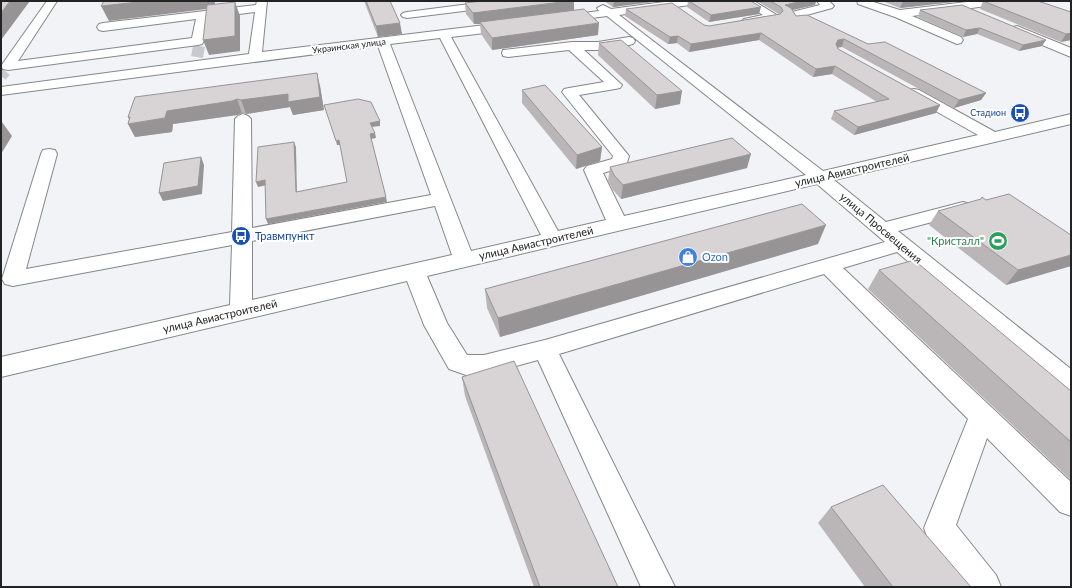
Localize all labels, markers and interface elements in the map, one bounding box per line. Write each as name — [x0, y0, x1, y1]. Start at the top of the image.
street label: Украинская улица — [311, 36, 386, 55]
bus stop icon: Стадион — [1009, 102, 1031, 124]
place label: Стадион — [970, 107, 1006, 118]
street label: улица Авиастроителей — [794, 150, 910, 189]
street label: улица Просвещения — [838, 190, 925, 266]
street label: улица Авиастроителей — [478, 223, 594, 262]
bus stop icon: Травмпункт — [230, 225, 252, 247]
place label: Травмпункт — [255, 229, 315, 242]
sports icon: "Кристалл" — [987, 230, 1009, 252]
place label: "Кристалл" — [927, 234, 984, 247]
shop icon: Ozon — [677, 246, 699, 268]
place label: Ozon — [702, 250, 728, 263]
street label: улица Авиастроителей — [162, 296, 278, 335]

